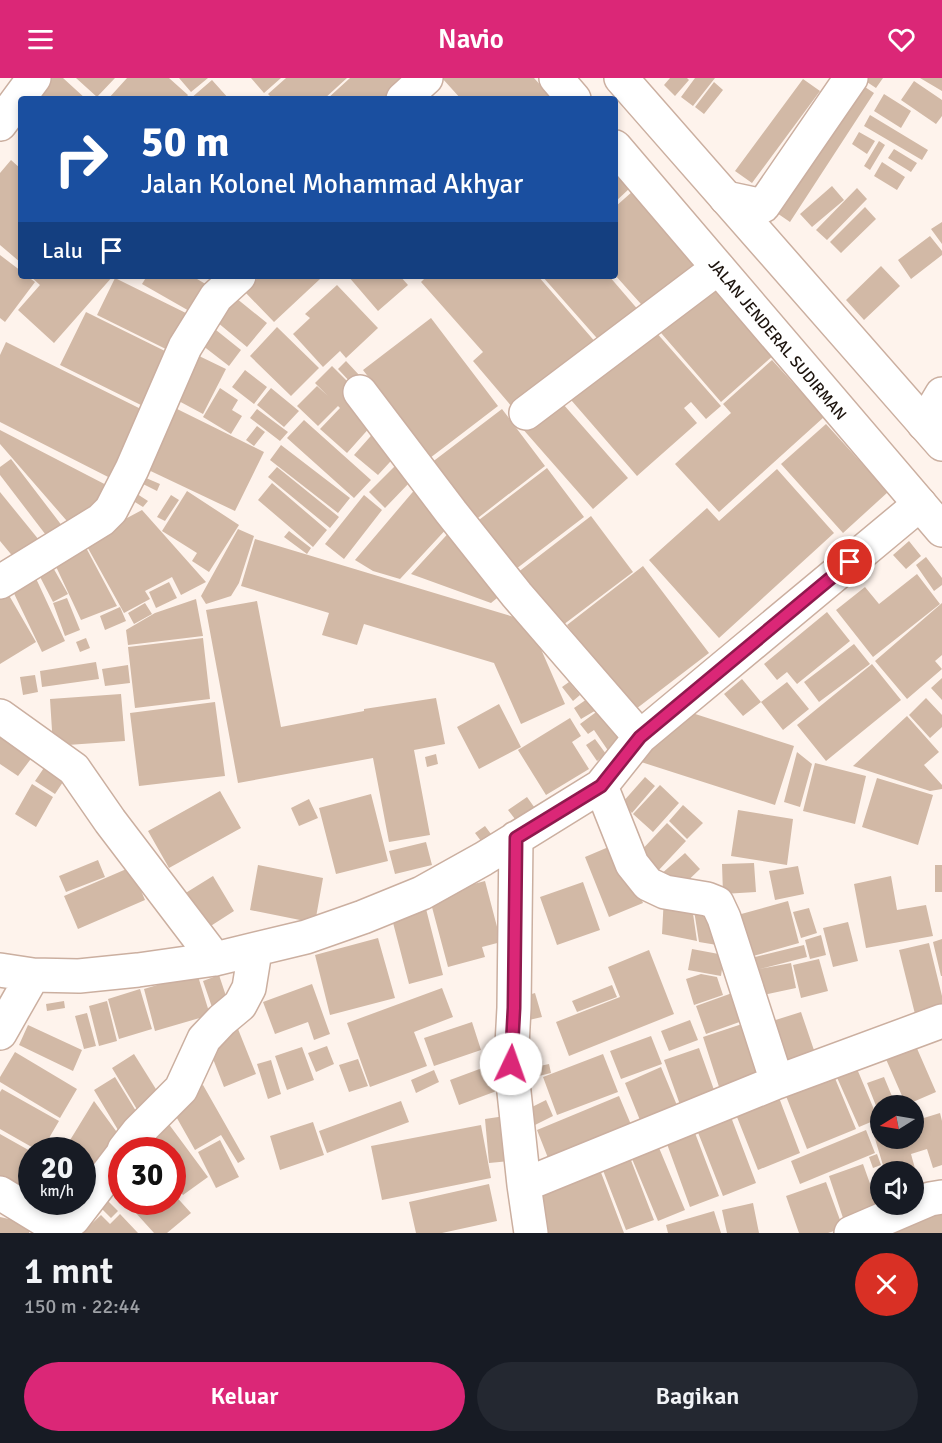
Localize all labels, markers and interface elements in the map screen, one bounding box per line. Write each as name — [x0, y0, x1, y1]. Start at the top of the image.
icon: menu — [24, 23, 57, 56]
text: Navio — [438, 23, 504, 56]
icon: heart — [885, 23, 918, 56]
text: 50 m — [141, 117, 230, 168]
icon: right — [42, 120, 120, 198]
text: Jalan Kolonel Mohammad Akhyar — [141, 168, 523, 201]
icon: arrive — [95, 234, 128, 267]
text: Lalu — [42, 237, 83, 264]
street label: JALAN JENDERAL SUDIRMAN — [704, 255, 851, 424]
pin — [824, 536, 875, 587]
icon: arrive — [833, 545, 866, 578]
position arrow — [479, 1032, 543, 1096]
north arrow — [870, 1095, 924, 1149]
map controls — [870, 1095, 924, 1215]
speed limit sign: 30 — [108, 1137, 186, 1215]
text: 20 — [41, 1150, 73, 1187]
button: sound — [870, 1161, 924, 1215]
text: km/h — [40, 1182, 74, 1200]
text: 1 mnt — [24, 1249, 113, 1294]
button: close — [855, 1253, 918, 1316]
text: 150 m · 22:44 — [24, 1294, 140, 1319]
button: Keluar — [24, 1362, 465, 1431]
button: Bagikan — [477, 1362, 918, 1431]

